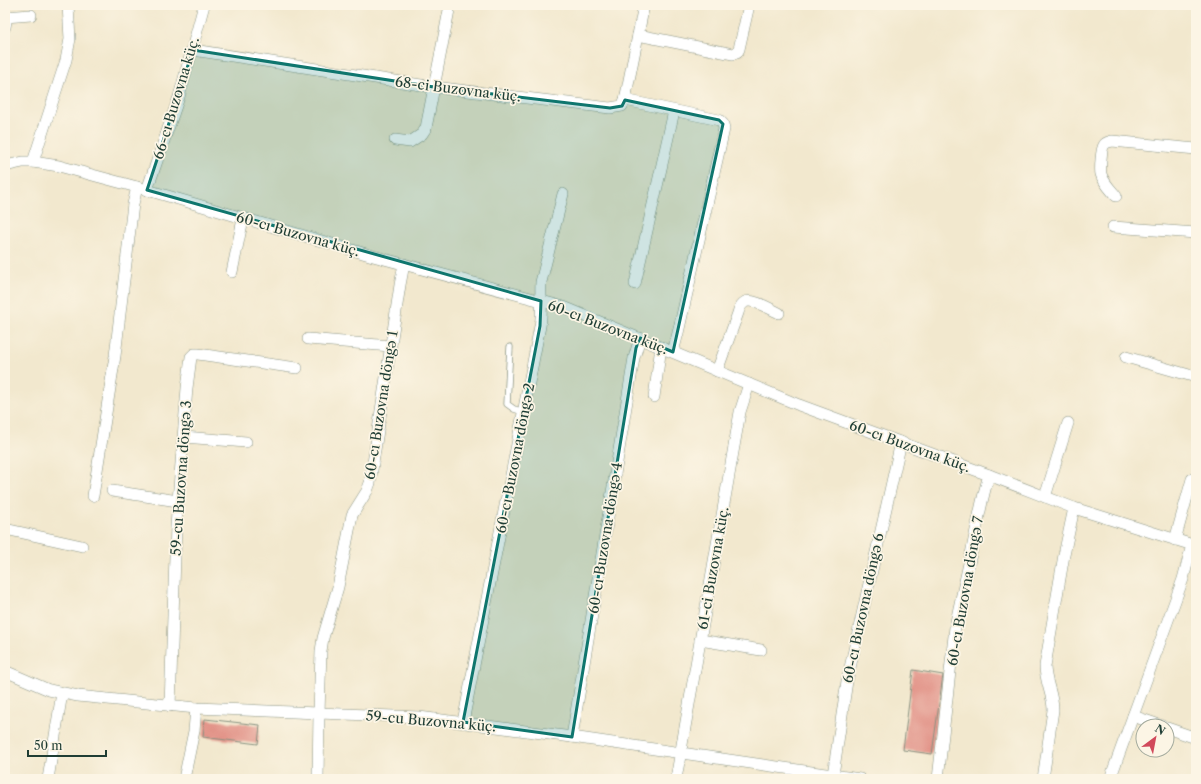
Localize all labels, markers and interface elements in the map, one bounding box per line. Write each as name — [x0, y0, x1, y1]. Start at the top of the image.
street label: 66-cı Buzovna küç. — [149, 35, 203, 161]
street label: 68-ci Buzovna küç. — [394, 72, 522, 106]
street label: 60-cı Buzovna küç. — [234, 208, 362, 260]
street label: 60-cı Buzovna küç. — [545, 296, 671, 358]
street label: 60-cı Buzovna döngə 1 — [360, 329, 402, 481]
street label: 60-cı Buzovna döngə 2 — [492, 381, 538, 535]
street label: 59-cu Buzovna döngə 3 — [167, 400, 195, 556]
street label: 60-cı Buzovna küç. — [847, 416, 973, 476]
street label: 60-cı Buzovna döngə 4 — [584, 461, 626, 615]
street label: 61-ci Buzovna küç. — [693, 505, 733, 631]
street label: 60-cı Buzovna döngə 7 — [943, 515, 987, 667]
street label: 60-cı Buzovna döngə 6 — [838, 531, 888, 685]
street label: 59-cu Buzovna küç. — [365, 706, 497, 736]
north arrow — [1135, 718, 1175, 758]
text: N — [1153, 721, 1168, 738]
scale bar — [28, 732, 106, 758]
text: 50 m — [34, 738, 63, 753]

